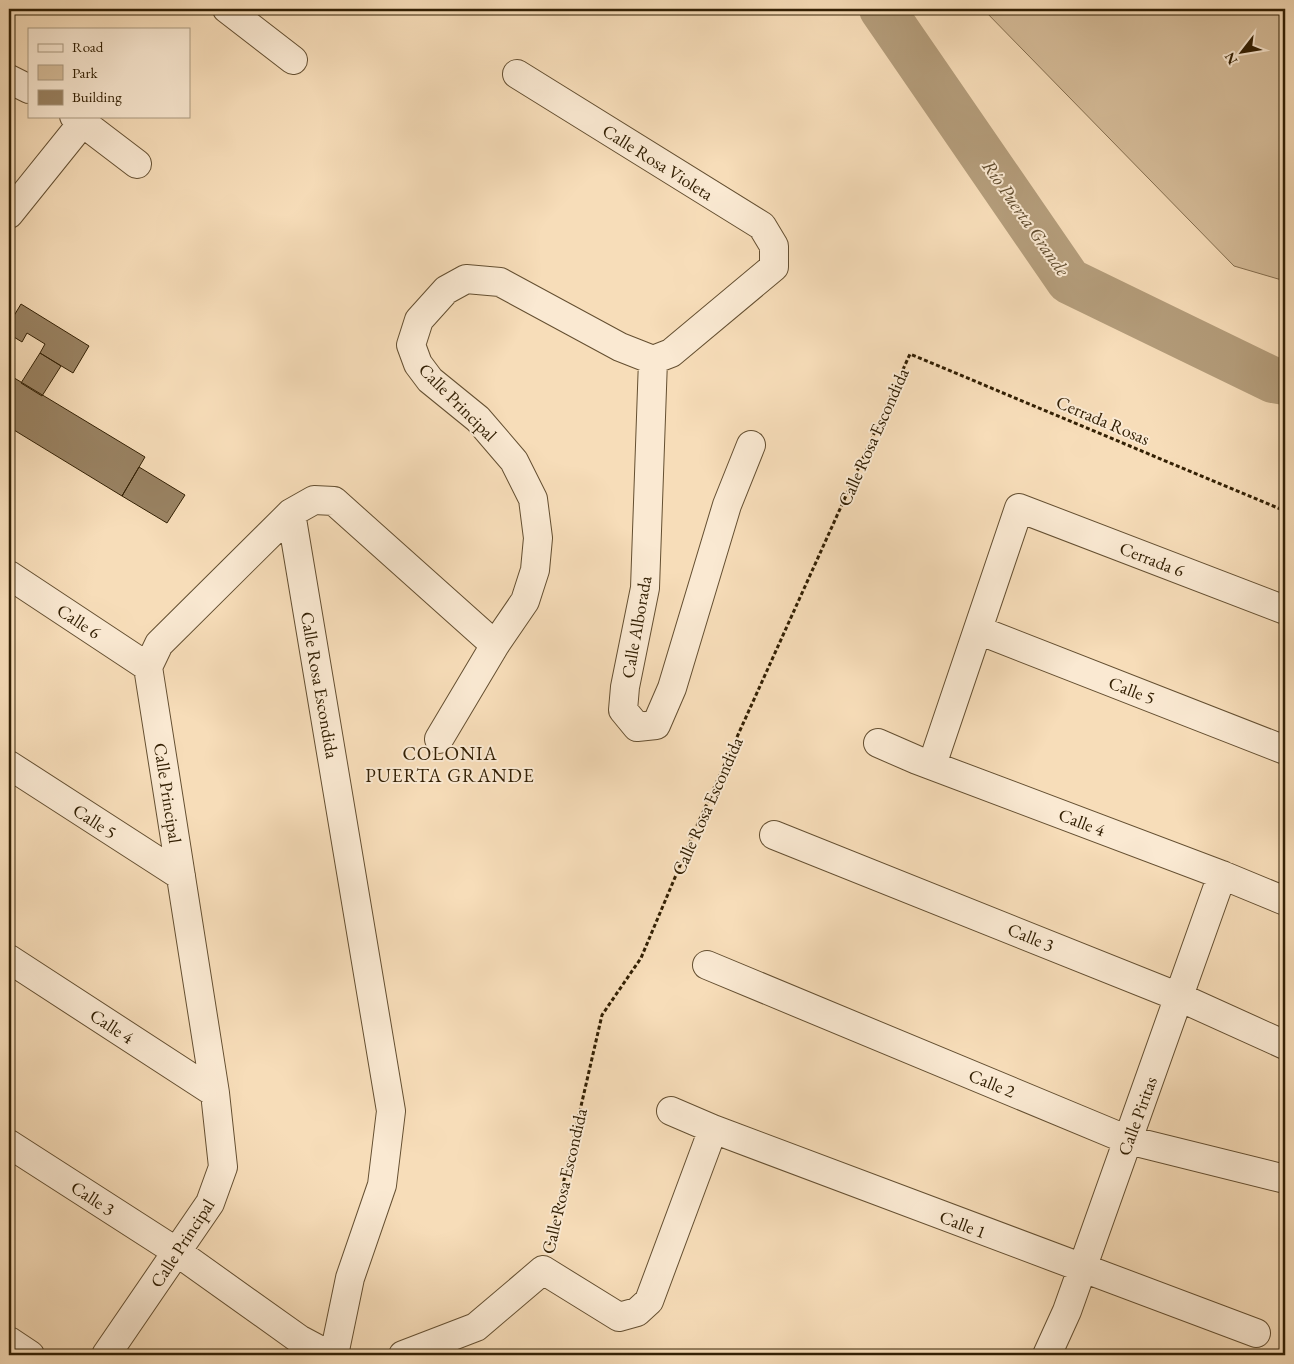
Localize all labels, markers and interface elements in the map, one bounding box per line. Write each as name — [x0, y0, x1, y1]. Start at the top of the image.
legend — [28, 28, 190, 118]
north arrow — [1216, 28, 1266, 78]
text: Road — [72, 37, 104, 56]
text: N — [1220, 49, 1241, 68]
text: Park — [72, 63, 99, 82]
text: Building — [72, 87, 122, 106]
street label: Calle Rosa Violeta — [598, 119, 718, 206]
water label: Río Puerta Grande — [977, 155, 1076, 281]
street label: Calle Principal — [414, 358, 502, 446]
street label: Calle Rosa Escondida — [832, 364, 914, 510]
street label: Cerrada Rosas — [1053, 390, 1153, 450]
street label: Cerrada 6 — [1116, 536, 1188, 582]
street label: Calle Alborada — [616, 573, 656, 680]
street label: Calle 6 — [53, 598, 106, 644]
street label: Calle Rosa Escondida — [296, 610, 344, 761]
street label: Calle 5 — [1106, 671, 1158, 709]
street label: Calle Rosa Escondida — [666, 733, 748, 879]
street label: Calle Principal — [149, 741, 187, 845]
district label: COLONIA PUERTA GRANDE — [365, 741, 535, 788]
street label: Calle 5 — [69, 798, 121, 844]
street label: Calle 4 — [1056, 803, 1109, 841]
street label: Calle 3 — [1004, 917, 1058, 957]
street label: Calle 4 — [86, 1003, 139, 1049]
street label: Calle 2 — [965, 1063, 1019, 1103]
street label: Calle Piritas — [1112, 1073, 1162, 1159]
street label: Calle Rosa Escondida — [536, 1105, 592, 1256]
street label: Calle 3 — [67, 1175, 119, 1221]
street label: Calle Principal — [145, 1194, 219, 1292]
street label: Calle 1 — [937, 1205, 989, 1243]

